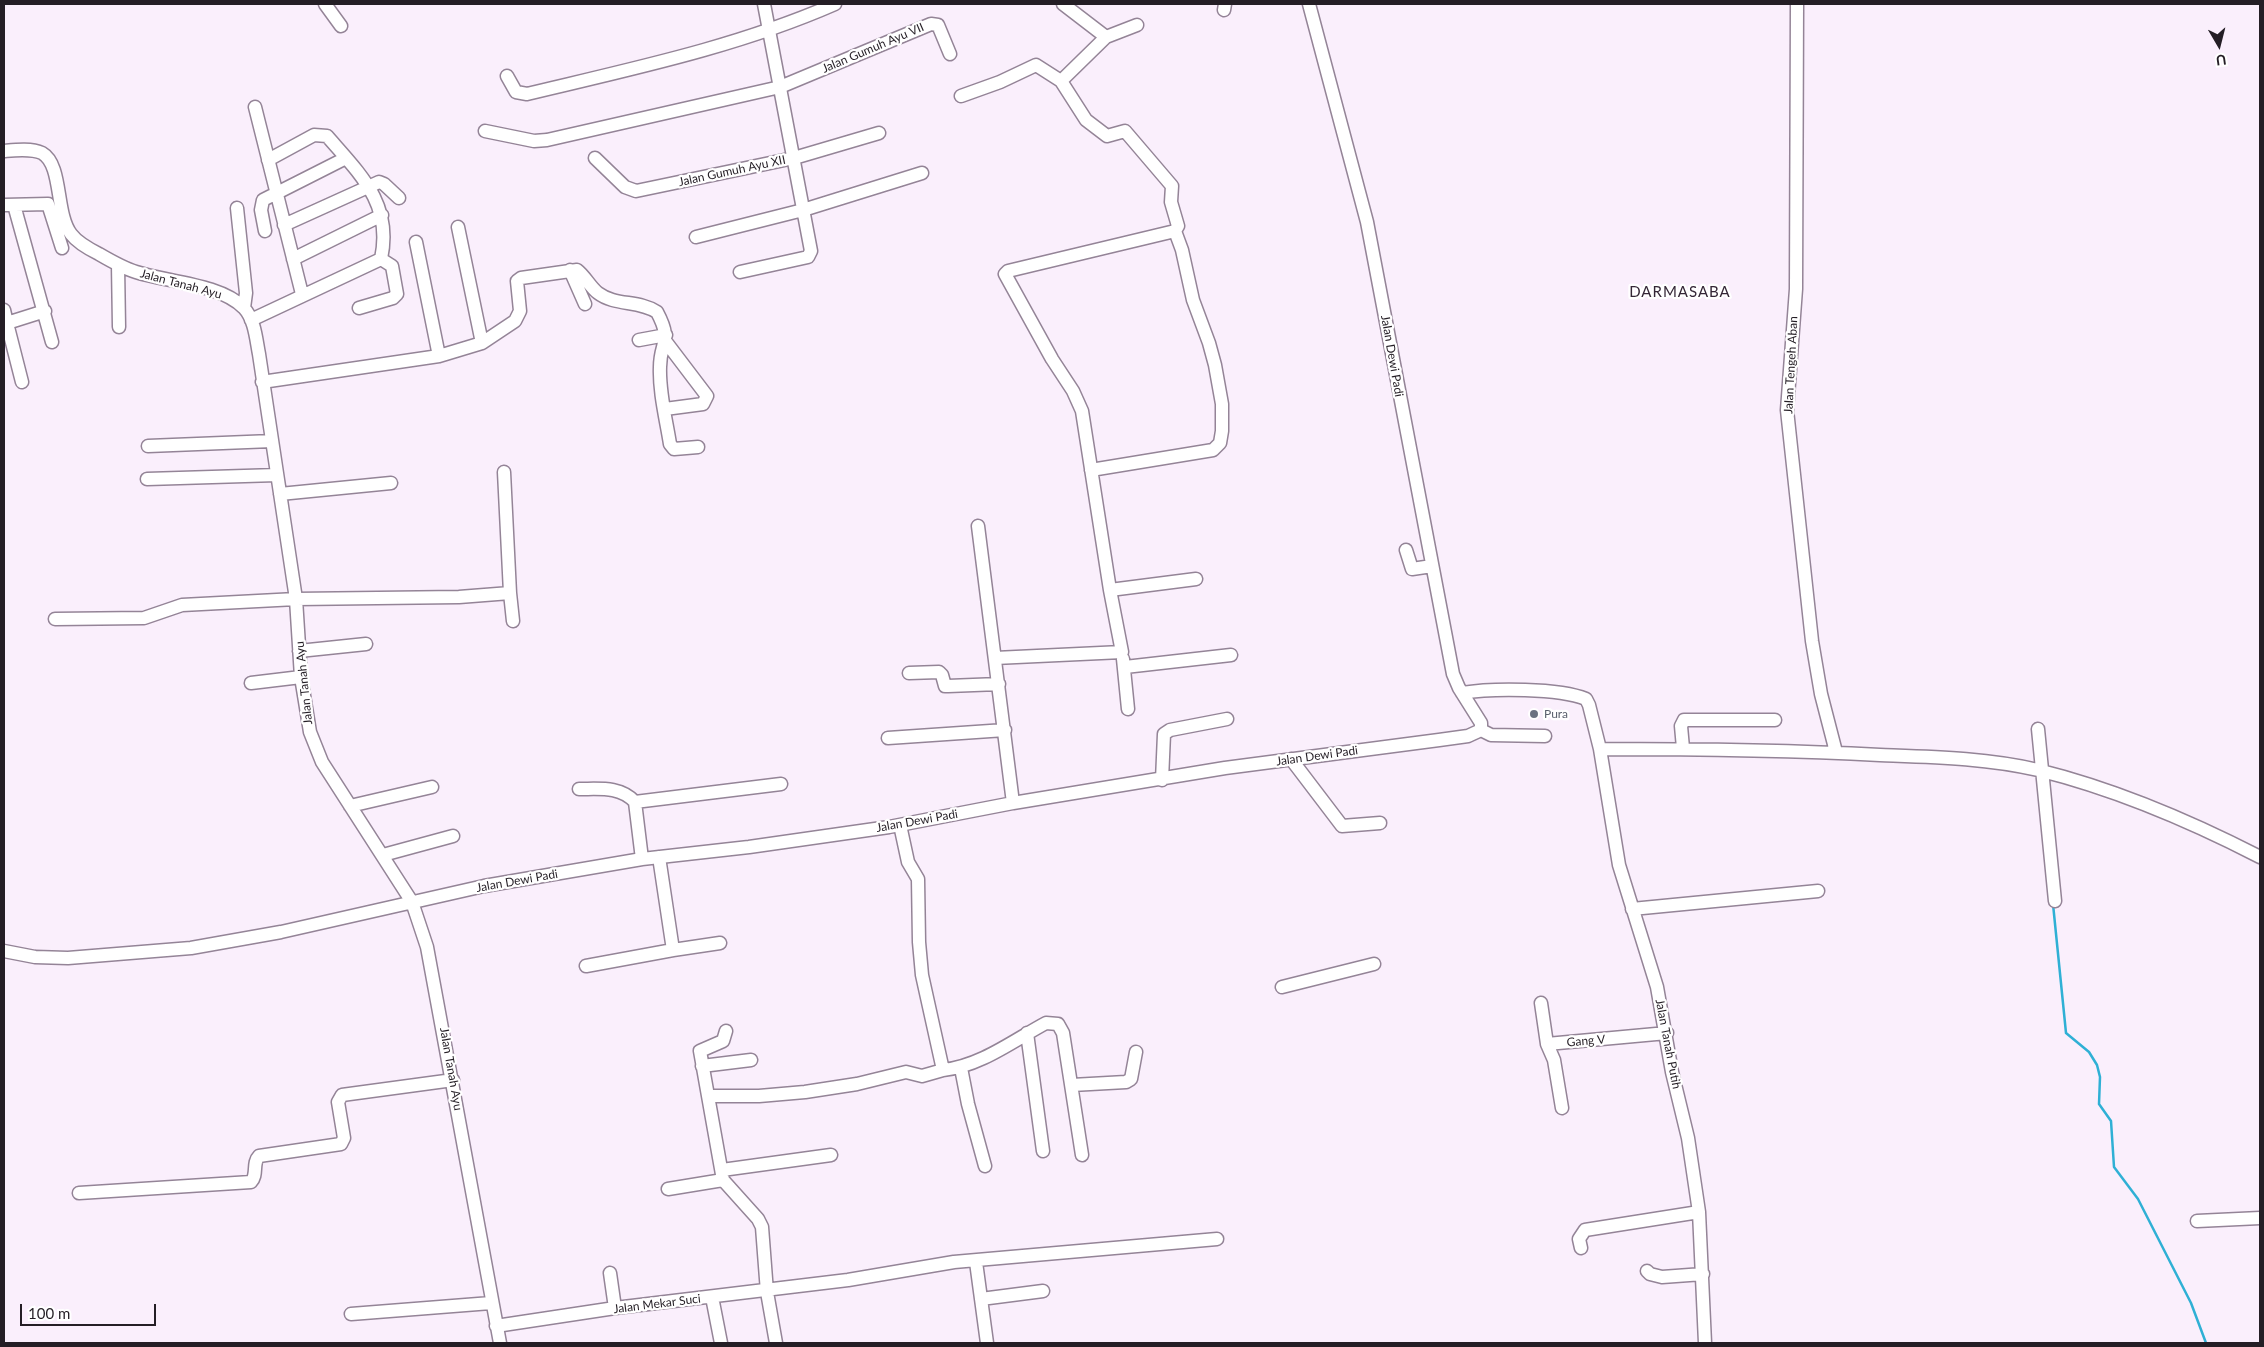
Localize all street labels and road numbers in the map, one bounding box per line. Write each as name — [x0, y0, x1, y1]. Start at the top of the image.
street label: Jalan Gumuh Ayu VII — [820, 20, 926, 76]
street label: Jalan Gumuh Ayu XII — [677, 153, 787, 189]
street label: Jalan Tanah Ayu — [139, 266, 223, 302]
street label: Jalan Dewi Padi — [1378, 314, 1406, 398]
street label: Jalan Tengeh Aban — [1781, 316, 1801, 414]
street label: Jalan Tanah Ayu — [292, 640, 316, 726]
street label: Jalan Dewi Padi — [1275, 743, 1359, 769]
street label: Jalan Dewi Padi — [875, 807, 959, 835]
street label: Jalan Dewi Padi — [475, 867, 559, 895]
street label: Jalan Tanah Putih — [1652, 998, 1684, 1090]
street label: Jalan Tanah Ayu — [437, 1026, 465, 1112]
street label: Gang V — [1566, 1032, 1606, 1050]
street label: Jalan Mekar Suci — [613, 1292, 701, 1316]

